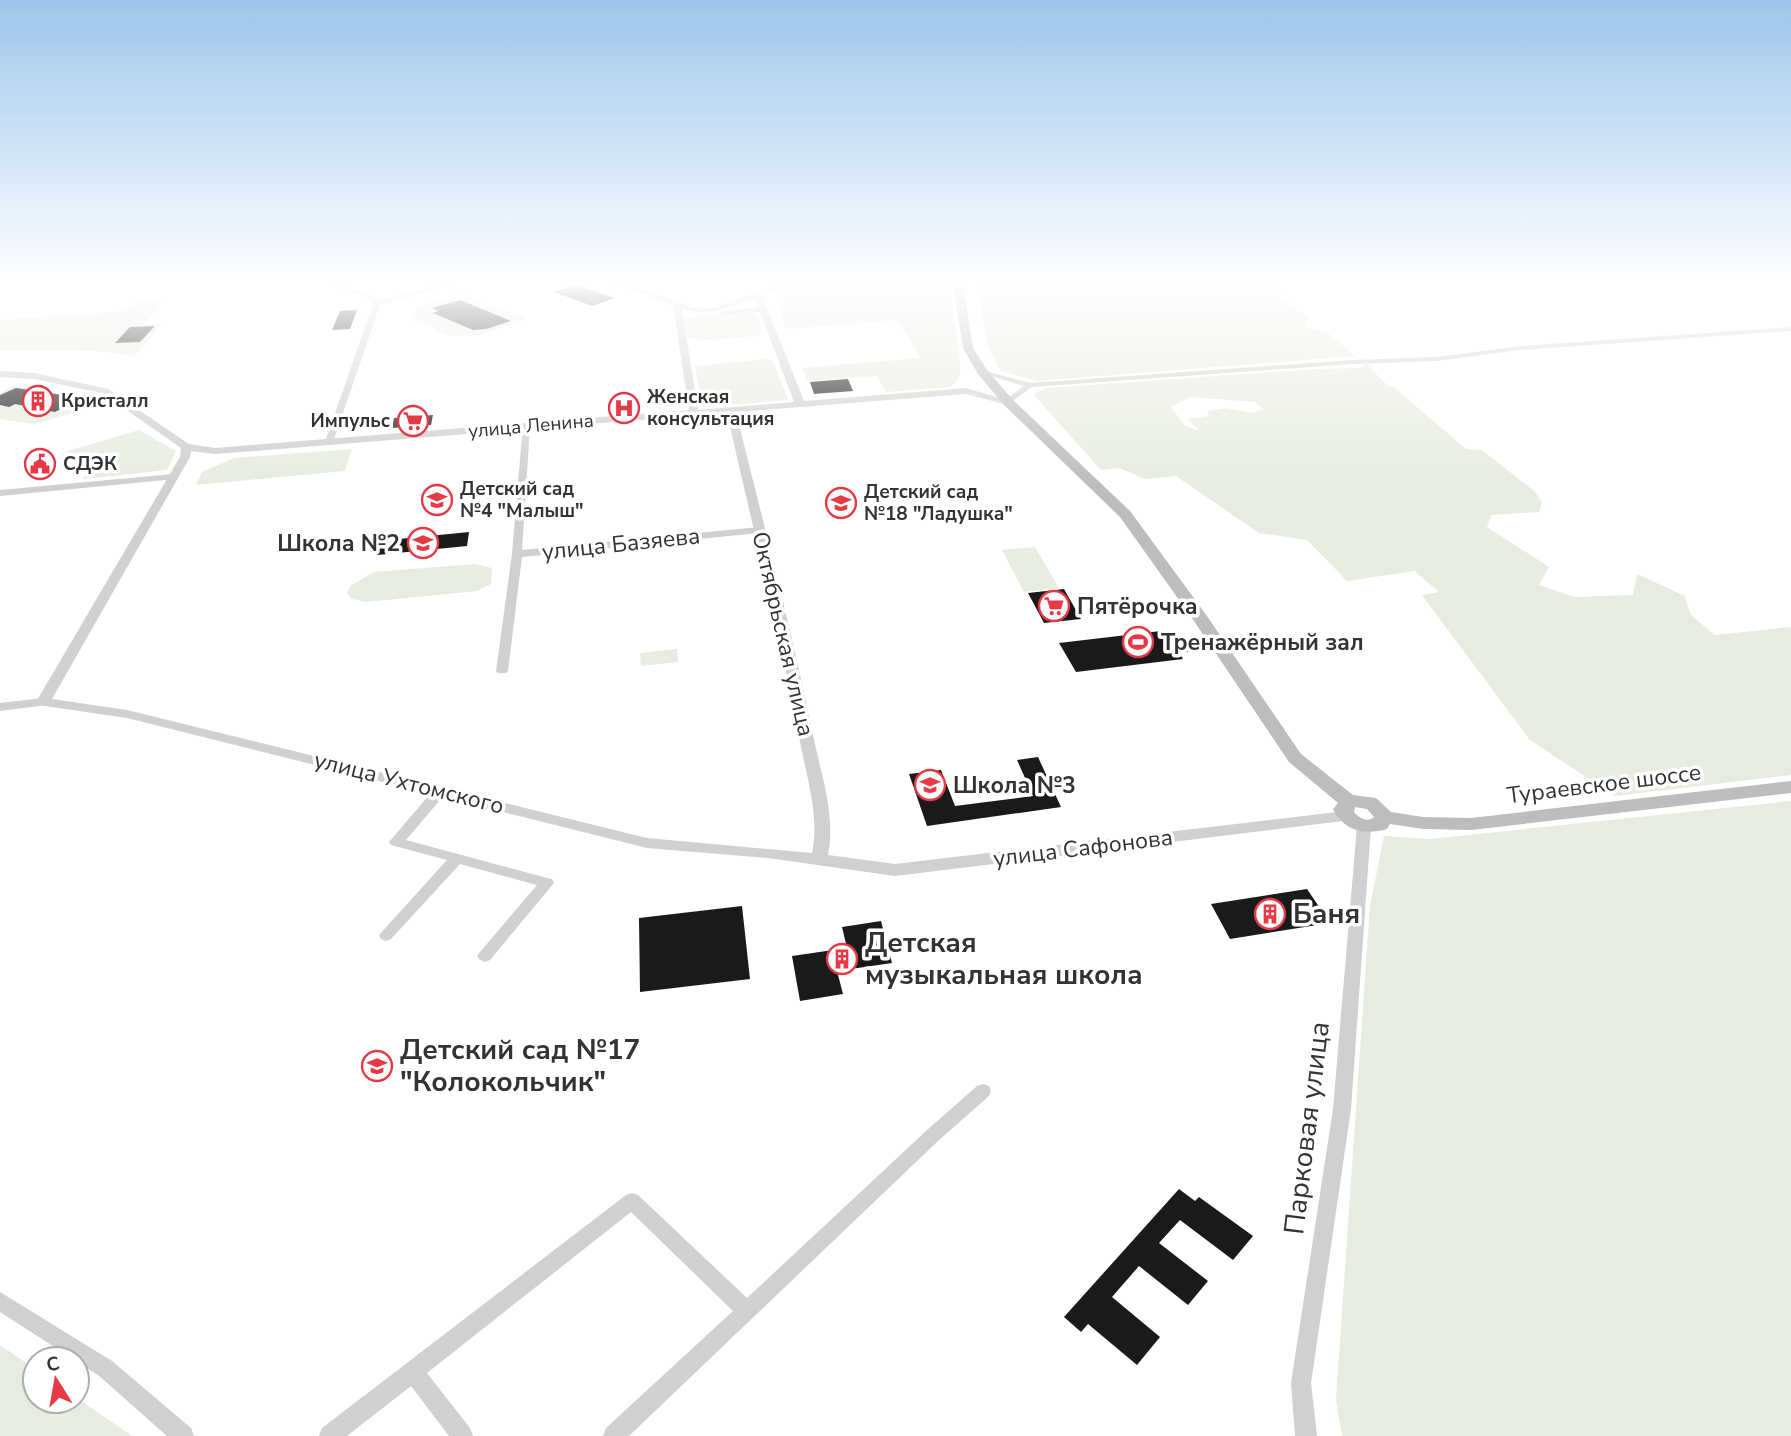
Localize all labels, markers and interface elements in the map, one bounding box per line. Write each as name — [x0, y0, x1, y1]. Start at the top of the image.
building icon: Кристалл — [21, 384, 55, 418]
place label: Женская консультация — [647, 384, 774, 432]
place label: Кристалл — [61, 388, 149, 414]
hospital icon: Женская консультация — [607, 391, 641, 425]
supermarket icon: Импульс — [396, 404, 430, 438]
place label: Импульс — [311, 408, 390, 434]
street label: улица Ленина — [467, 408, 595, 444]
public building icon: СДЭК — [23, 447, 57, 481]
place label: СДЭК — [63, 451, 117, 477]
place label: Детский сад №4 "Малыш" — [460, 476, 584, 524]
place label: Детский сад №18 "Ладушка" — [864, 479, 1013, 527]
school or university icon: Детский сад №4 "Малыш" — [420, 483, 454, 517]
school or university icon: Детский сад №18 "Ладушка" — [824, 486, 858, 520]
street label: улица Базяева — [540, 520, 702, 568]
school or university icon: Школа №2 — [406, 526, 440, 560]
place label: Школа №2 — [277, 528, 400, 559]
street label: Октябрьская улица — [744, 529, 822, 739]
supermarket icon: Пятёрочка — [1037, 589, 1071, 623]
place label: Пятёрочка — [1077, 591, 1198, 622]
sports icon: Тренажёрный зал — [1121, 625, 1155, 659]
place label: Тренажёрный зал — [1161, 627, 1364, 658]
street label: улица Ухтомского — [311, 744, 507, 822]
street label: Тураевское шоссе — [1505, 757, 1703, 811]
school or university icon: Школа №3 — [913, 768, 947, 802]
place label: Школа №3 — [953, 770, 1076, 801]
street label: улица Сафонова — [992, 822, 1174, 874]
place label: Баня — [1293, 895, 1360, 933]
building icon: Баня — [1253, 897, 1287, 931]
place label: Детская музыкальная школа — [865, 924, 1143, 994]
building icon: Детская музыкальная школа — [825, 942, 859, 976]
street label: Парковая улица — [1275, 1019, 1339, 1237]
place label: Детский сад №17 "Колокольчик" — [400, 1031, 640, 1101]
school or university icon: Детский сад №17 "Колокольчик" — [360, 1049, 394, 1083]
north arrow — [21, 1345, 91, 1415]
text: С — [44, 1350, 62, 1378]

